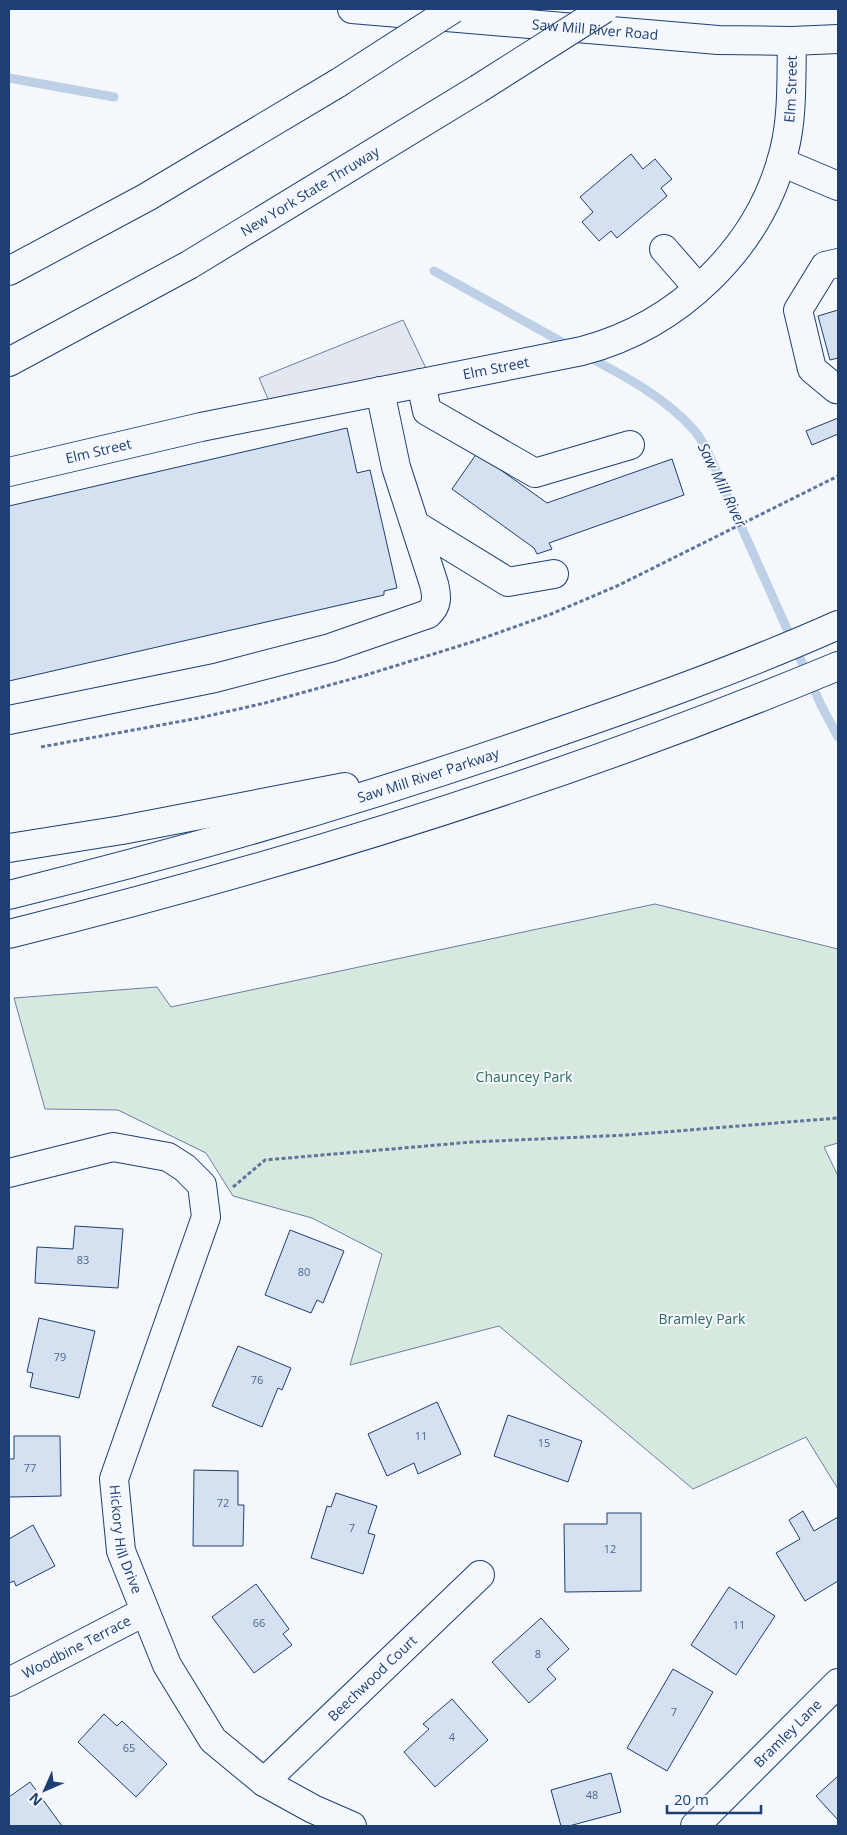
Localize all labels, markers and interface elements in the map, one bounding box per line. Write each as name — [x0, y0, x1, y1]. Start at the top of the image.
street label: Saw Mill River Road — [531, 14, 659, 44]
street label: Elm Street — [779, 55, 801, 123]
street label: New York State Thruway — [237, 141, 383, 240]
street label: Elm Street — [461, 352, 531, 384]
street label: Elm Street — [64, 434, 133, 467]
water label: Saw Mill River — [694, 439, 752, 531]
street label: Saw Mill River Parkway — [355, 743, 502, 807]
park label: Chauncey Park — [476, 1067, 573, 1086]
house number: 83 — [77, 1252, 89, 1267]
house number: 80 — [298, 1264, 310, 1279]
park label: Bramley Park — [659, 1309, 746, 1328]
house number: 79 — [54, 1349, 66, 1364]
house number: 76 — [251, 1372, 263, 1387]
house number: 11 — [415, 1428, 427, 1443]
house number: 15 — [538, 1435, 550, 1450]
house number: 77 — [24, 1460, 36, 1475]
street label: Hickory Hill Drive — [106, 1484, 147, 1596]
house number: 72 — [217, 1495, 229, 1510]
house number: 7 — [349, 1520, 355, 1535]
house number: 12 — [604, 1541, 616, 1556]
street label: Woodbine Terrace — [19, 1610, 134, 1683]
house number: 66 — [253, 1615, 265, 1630]
house number: 11 — [733, 1617, 745, 1632]
street label: Beechwood Court — [323, 1631, 421, 1725]
house number: 8 — [535, 1646, 541, 1661]
street label: Bramley Lane — [749, 1695, 826, 1771]
house number: 7 — [671, 1704, 677, 1719]
house number: 4 — [449, 1729, 456, 1744]
house number: 65 — [123, 1740, 135, 1755]
north arrow — [20, 1765, 70, 1815]
scale bar — [667, 1782, 761, 1814]
house number: 48 — [586, 1787, 598, 1802]
text: N — [25, 1789, 46, 1810]
text: 20 m — [674, 1789, 709, 1809]

